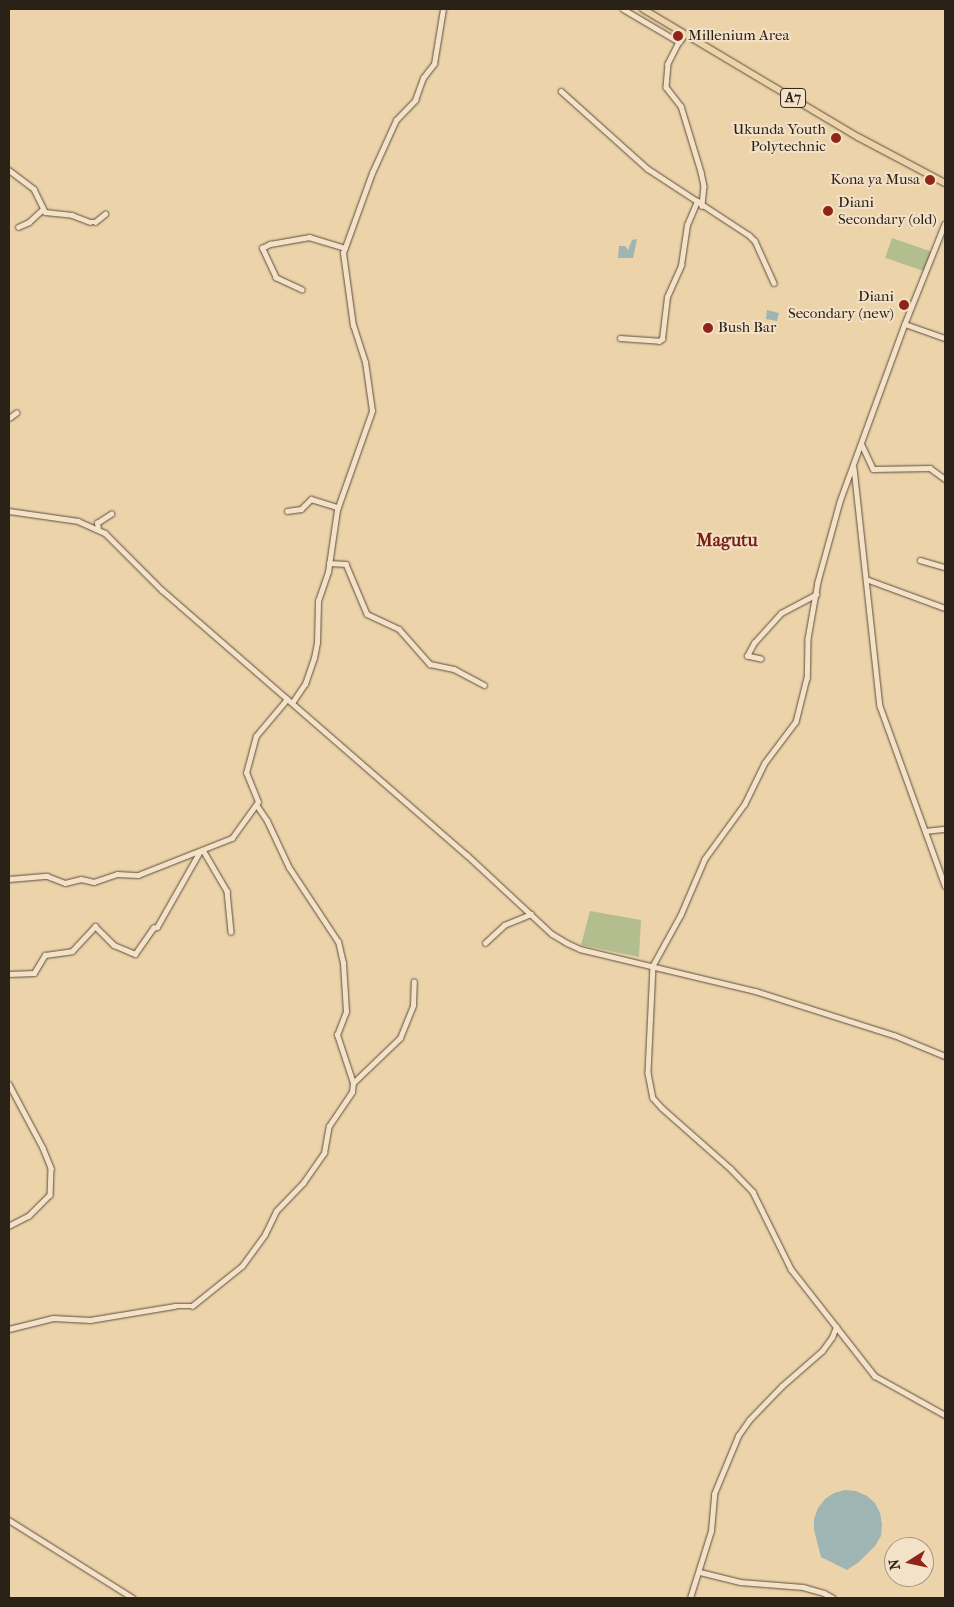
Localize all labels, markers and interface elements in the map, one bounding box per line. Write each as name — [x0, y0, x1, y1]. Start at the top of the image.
place label: Millenium Area — [688, 27, 789, 45]
marker: Millenium Area — [672, 30, 684, 42]
road number: A7 — [779, 86, 807, 110]
place label: Ukunda Youth Polytechnic — [733, 120, 826, 155]
marker: Ukunda Youth Polytechnic — [830, 132, 842, 144]
place label: Kona ya Musa — [831, 171, 920, 189]
marker: Kona ya Musa — [924, 174, 936, 186]
place label: Diani Secondary (old) — [838, 193, 937, 228]
marker: Diani Secondary (old) — [822, 205, 834, 217]
place label: Diani Secondary (new) — [788, 287, 894, 322]
marker: Diani Secondary (new) — [898, 299, 910, 311]
place label: Bush Bar — [718, 319, 776, 337]
marker: Bush Bar — [702, 322, 714, 334]
district label: Magutu — [696, 530, 758, 552]
north arrow — [884, 1537, 934, 1587]
text: N — [885, 1558, 904, 1571]

